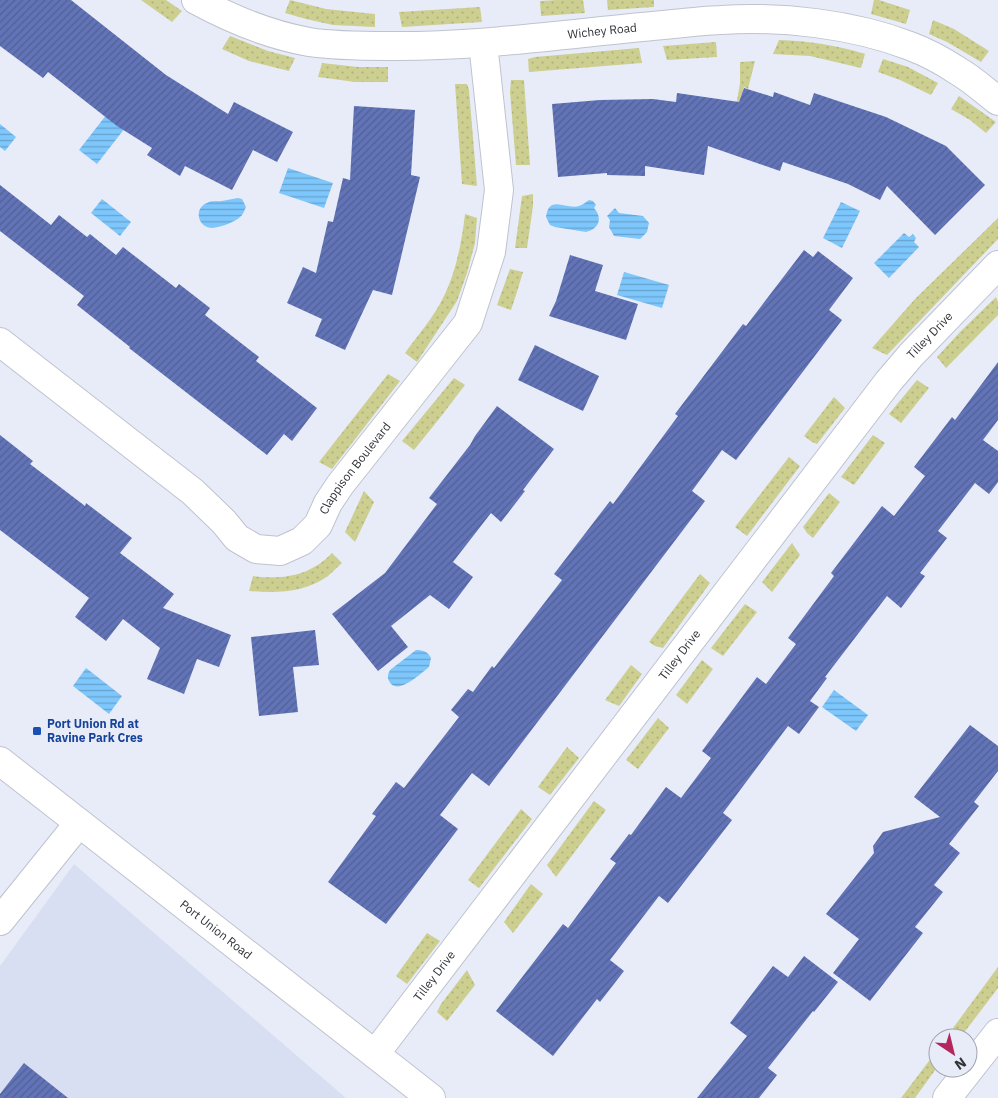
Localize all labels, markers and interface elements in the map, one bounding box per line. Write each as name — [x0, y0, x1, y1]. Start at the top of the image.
street label: Wichey Road — [567, 20, 637, 42]
street label: Tilley Drive — [903, 308, 956, 362]
street label: Clappison Boulevard — [316, 419, 394, 517]
street label: Tilley Drive — [655, 626, 704, 683]
place label: Port Union Rd at Ravine Park Cres — [47, 716, 143, 745]
marker: Port Union Rd at Ravine Park Cres — [31, 725, 43, 737]
street label: Port Union Road — [177, 897, 255, 962]
street label: Tilley Drive — [410, 947, 458, 1004]
north arrow — [928, 1028, 978, 1078]
text: N — [951, 1053, 970, 1074]

